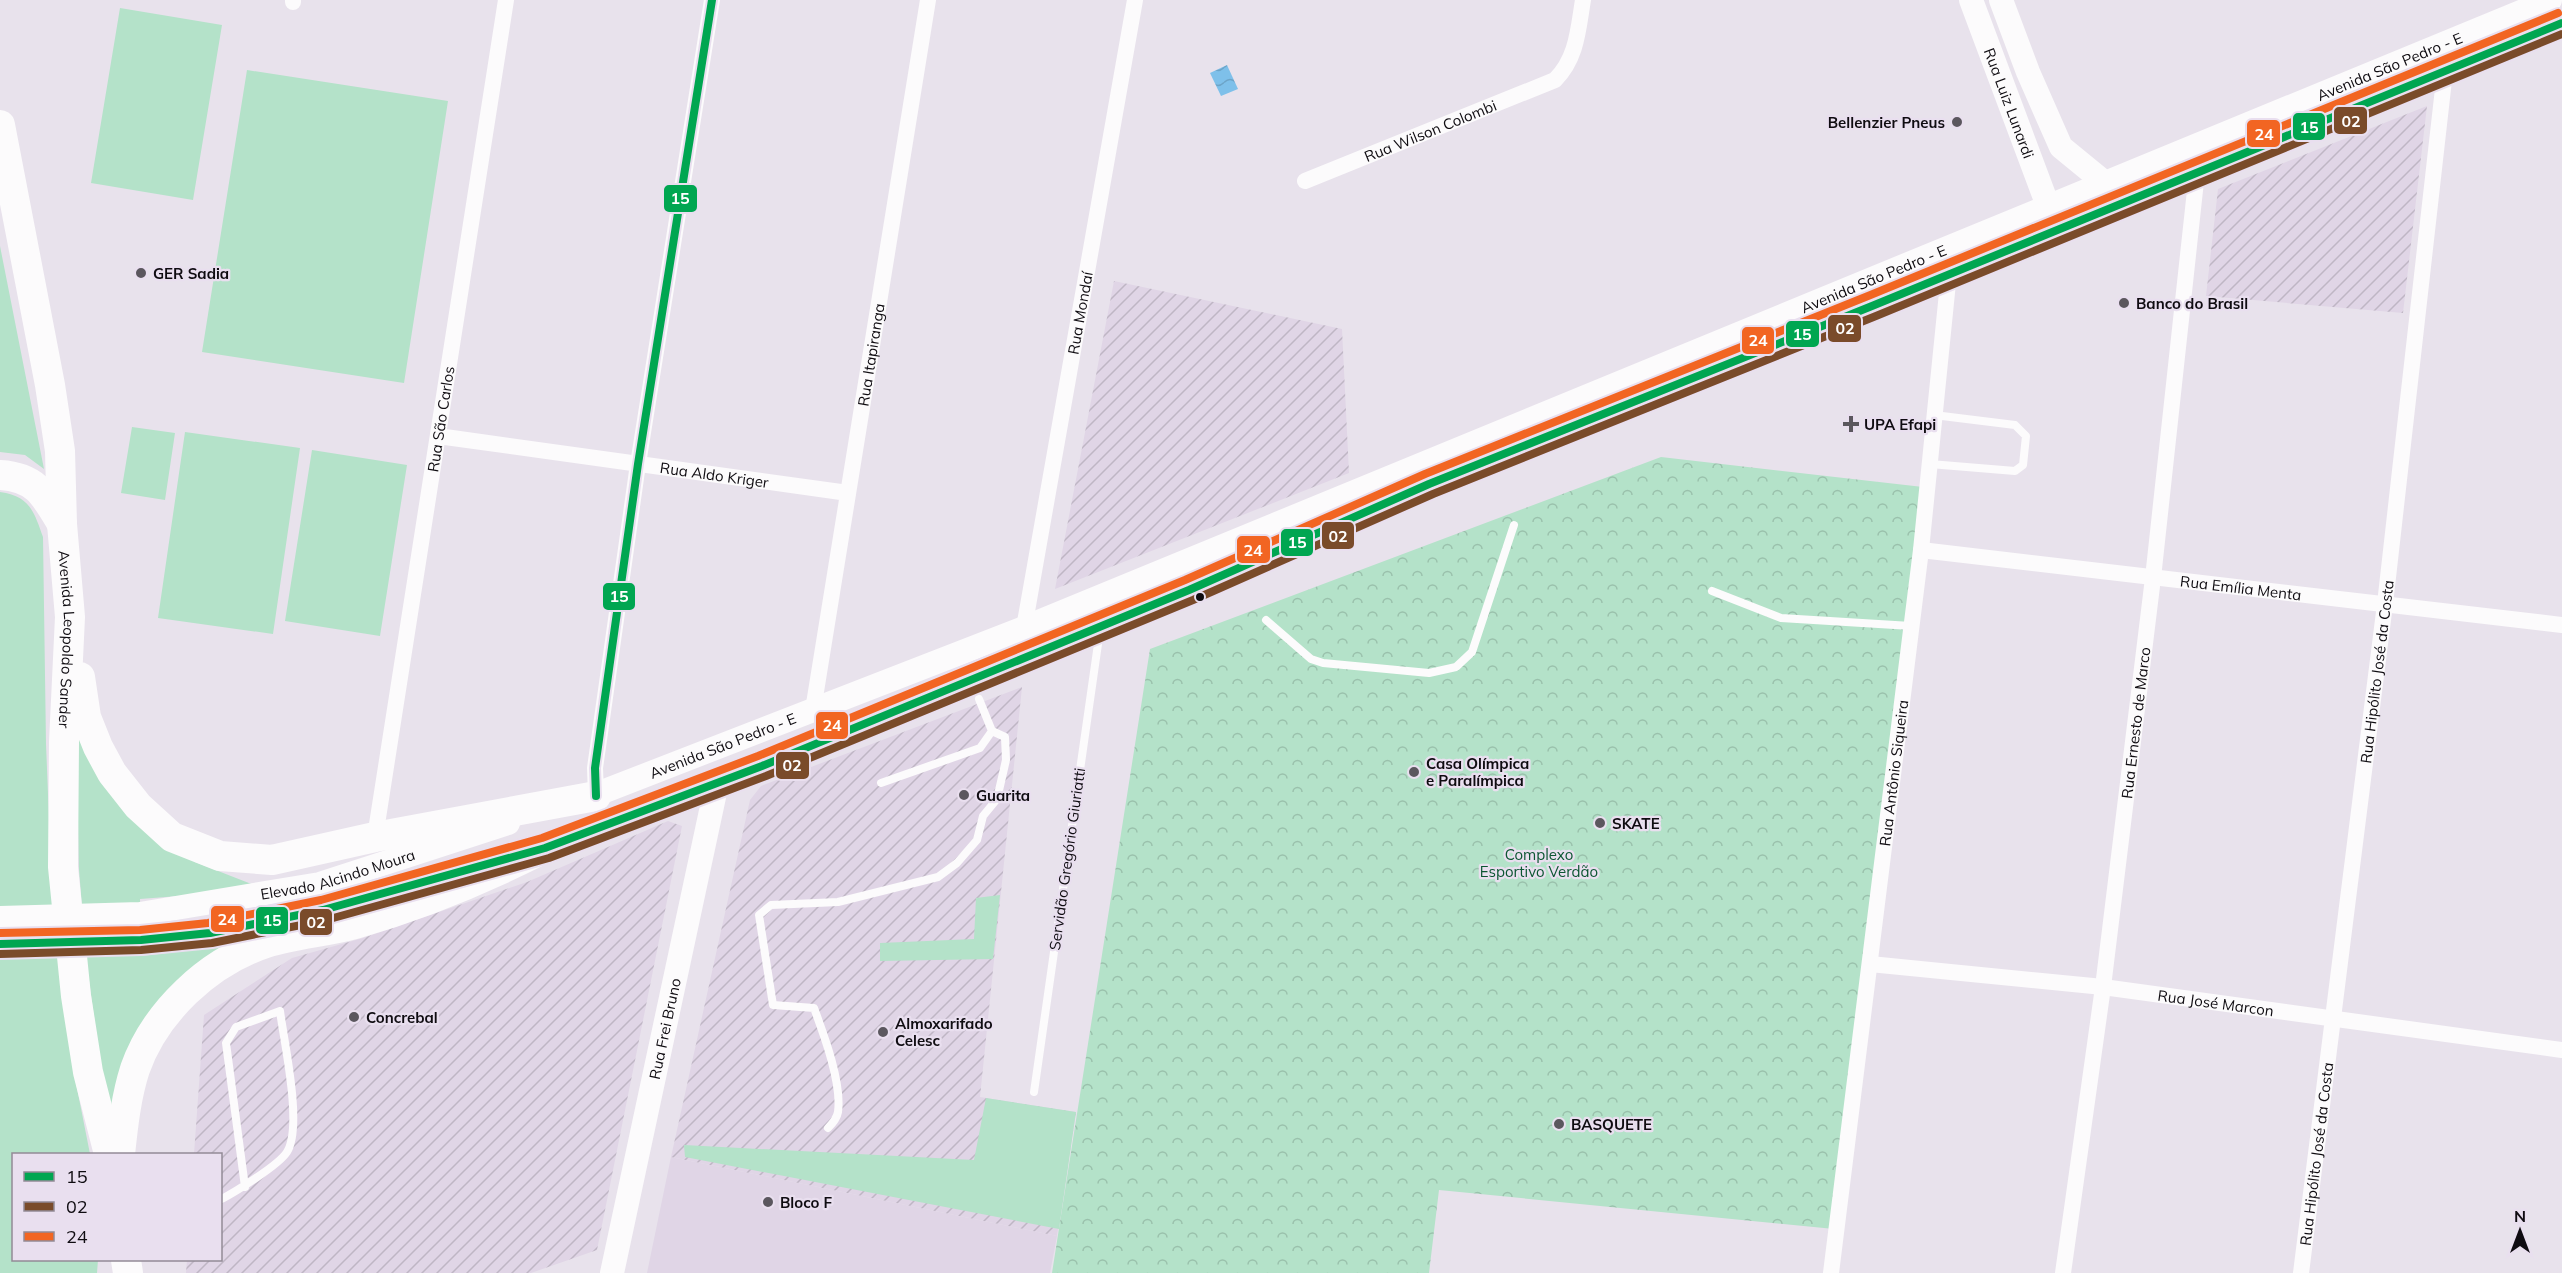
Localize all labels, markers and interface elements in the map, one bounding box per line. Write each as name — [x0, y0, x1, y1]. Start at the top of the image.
street label: Avenida São Pedro - E — [2314, 28, 2465, 104]
street label: Rua Luiz Lunardi — [1980, 45, 2039, 161]
street label: Rua Wilson Colombi — [1361, 95, 1499, 166]
line badge: 02 — [2333, 106, 2368, 135]
text: 02 — [2341, 111, 2361, 131]
line badge: 15 — [2292, 112, 2326, 141]
place label: Bellenzier Pneus — [1828, 113, 1945, 132]
marker: Bellenzier Pneus — [1950, 115, 1964, 129]
text: 15 — [2299, 117, 2319, 137]
line badge: 24 — [2246, 119, 2281, 148]
text: 24 — [2254, 124, 2274, 144]
line badge: 15 — [663, 184, 698, 213]
text: 15 — [670, 188, 690, 208]
street label: Avenida São Pedro - E — [1798, 240, 1949, 317]
place label: GER Sadia — [153, 264, 229, 283]
marker: GER Sadia — [134, 266, 148, 280]
street label: Rua Mondaí — [1063, 269, 1097, 356]
place label: Banco do Brasil — [2136, 294, 2248, 313]
marker: Banco do Brasil — [2117, 296, 2131, 310]
street label: Rua Itapiranga — [853, 302, 888, 407]
line badge: 02 — [1827, 314, 1862, 343]
text: 02 — [1835, 318, 1855, 338]
line badge: 15 — [1785, 320, 1820, 348]
text: 15 — [1792, 324, 1812, 344]
line badge: 24 — [1741, 326, 1775, 355]
text: 24 — [1748, 330, 1768, 350]
street label: Rua São Carlos — [423, 365, 458, 473]
marker: UPA Efapi — [1842, 415, 1860, 433]
place label: UPA Efapi — [1864, 415, 1936, 434]
street label: Rua Aldo Kriger — [659, 457, 770, 491]
line badge: 02 — [1321, 521, 1355, 550]
text: 02 — [1328, 526, 1348, 546]
line badge: 15 — [1280, 528, 1314, 557]
text: 15 — [1287, 532, 1307, 552]
line badge: 24 — [1236, 535, 1271, 564]
text: 24 — [1243, 540, 1263, 560]
street label: Avenida Leopoldo Sander — [55, 549, 80, 729]
street label: Rua Emília Menta — [2179, 571, 2302, 604]
street label: Rua Hipólito José da Costa — [2356, 579, 2397, 764]
line badge: 15 — [602, 582, 636, 611]
text: 15 — [609, 586, 629, 606]
unlabelled marker — [1194, 591, 1206, 603]
street label: Rua Ernesto de Marco — [2117, 646, 2154, 800]
street label: Rua Antônio Siqueira — [1875, 699, 1912, 847]
street label: Avenida São Pedro - E — [647, 708, 799, 782]
line badge: 24 — [815, 711, 849, 740]
text: 24 — [822, 715, 842, 735]
line badge: 02 — [775, 751, 810, 780]
place label: Casa Olímpica e Paralímpica — [1426, 754, 1529, 790]
text: 02 — [782, 755, 802, 775]
marker: Casa Olímpica e Paralímpica — [1407, 765, 1421, 779]
street label: Servidão Gregório Giuriatti — [1045, 767, 1089, 951]
place label: Guarita — [976, 786, 1030, 805]
marker: Guarita — [957, 788, 971, 802]
place label: SKATE — [1612, 814, 1660, 833]
marker: SKATE — [1593, 816, 1607, 830]
street label: Elevado Alcindo Moura — [259, 844, 417, 903]
park label: Complexo Esportivo Verdão — [1480, 845, 1598, 881]
line badge: 24 — [210, 905, 245, 933]
line badge: 15 — [255, 906, 289, 935]
line badge: 02 — [299, 908, 333, 936]
text: 24 — [217, 909, 237, 929]
text: 15 — [262, 910, 282, 930]
text: 02 — [306, 912, 326, 932]
street label: Rua Frei Bruno — [644, 976, 684, 1081]
street label: Rua José Marcon — [2157, 985, 2275, 1020]
place label: Concrebal — [366, 1008, 438, 1027]
marker: Concrebal — [347, 1010, 361, 1024]
place label: Almoxarifado Celesc — [895, 1014, 993, 1050]
marker: Almoxarifado Celesc — [876, 1025, 890, 1039]
street label: Rua Hipólito José da Costa — [2295, 1061, 2337, 1247]
place label: BASQUETE — [1571, 1115, 1652, 1134]
marker: BASQUETE — [1552, 1117, 1566, 1131]
legend — [12, 1153, 222, 1261]
text: 15 — [66, 1165, 88, 1188]
place label: Bloco F — [780, 1193, 833, 1212]
text: 02 — [66, 1195, 88, 1218]
marker: Bloco F — [761, 1195, 775, 1209]
north arrow — [2490, 1201, 2550, 1261]
text: N — [2514, 1206, 2526, 1226]
text: 24 — [66, 1225, 88, 1248]

